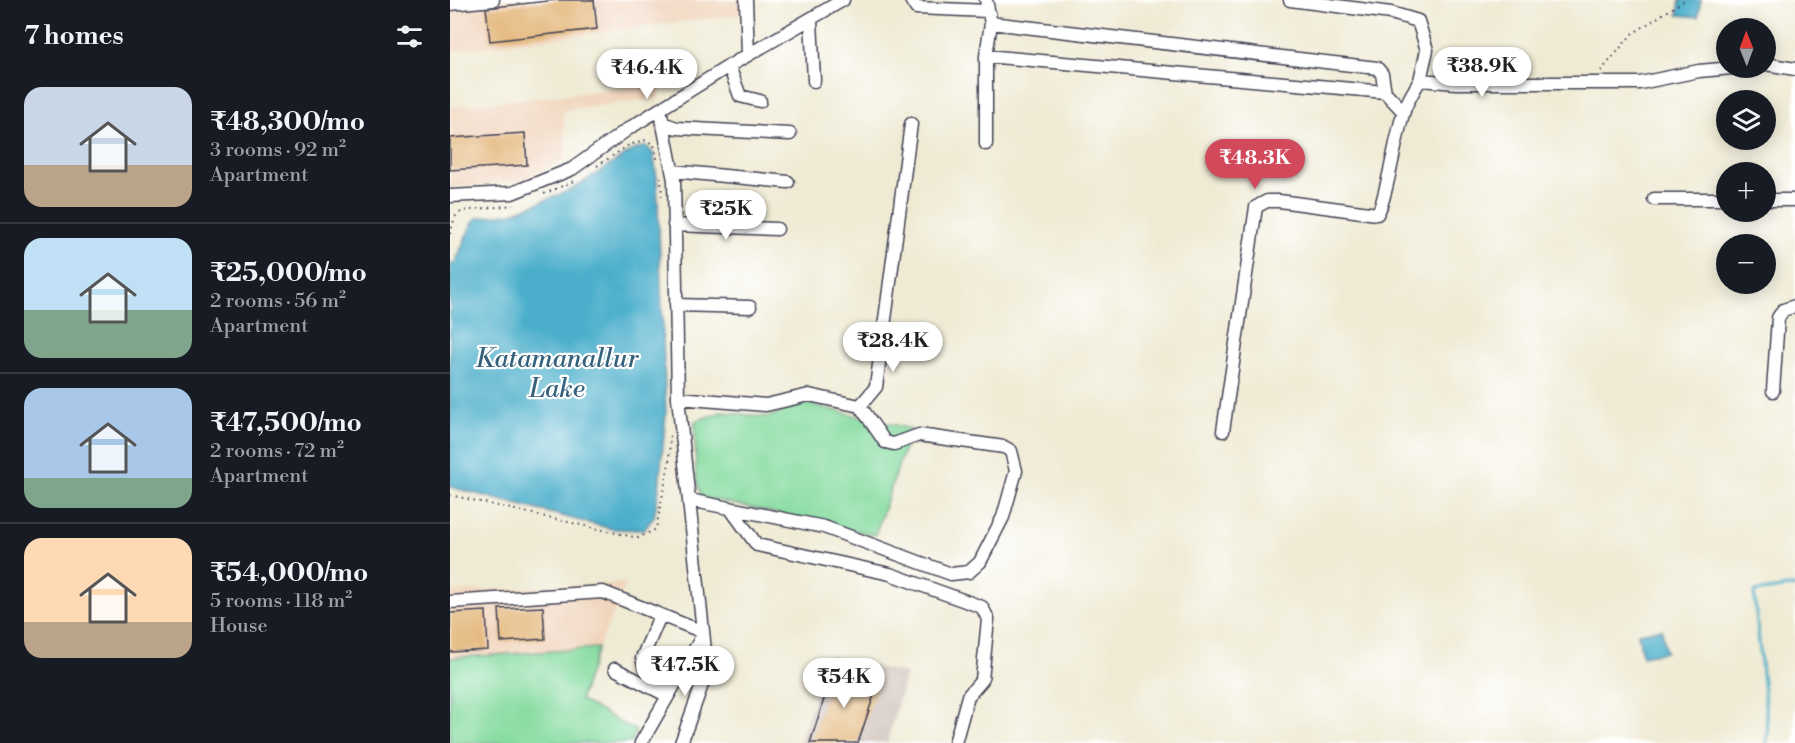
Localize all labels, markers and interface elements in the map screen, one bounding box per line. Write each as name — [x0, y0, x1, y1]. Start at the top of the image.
north arrow — [1716, 18, 1776, 78]
map controls — [1716, 18, 1776, 294]
text: 7 homes — [24, 20, 124, 52]
icon: filters — [393, 20, 426, 53]
pin: ₹38.9K — [1433, 47, 1531, 98]
pin: ₹46.4K — [598, 49, 696, 100]
text: ₹38.9K — [1446, 54, 1518, 79]
text: ₹46.4K — [610, 56, 684, 81]
button: layers — [1716, 90, 1776, 150]
text: ₹48,300/mo — [210, 106, 365, 138]
icon: home — [72, 111, 144, 183]
text: 3 rooms · 92 m² — [210, 138, 346, 163]
pin: ₹48.3K — [1206, 139, 1304, 190]
text: ₹48.3K — [1219, 146, 1291, 171]
button: + — [1716, 162, 1776, 222]
text: Apartment — [210, 163, 308, 188]
pin: ₹25K — [690, 190, 762, 241]
text: ₹25K — [699, 197, 753, 222]
button: − — [1716, 234, 1776, 294]
text: ₹25,000/mo — [210, 257, 367, 289]
icon: home — [72, 262, 144, 334]
text: 2 rooms · 56 m² — [210, 289, 346, 314]
text: Apartment — [210, 314, 308, 339]
pin: ₹28.4K — [844, 322, 942, 373]
text: ₹28.4K — [857, 329, 929, 354]
water label: Katamanallur Lake — [475, 343, 640, 405]
text: ₹47,500/mo — [210, 407, 362, 439]
icon: home — [72, 412, 144, 484]
text: 2 rooms · 72 m² — [210, 439, 344, 464]
text: Apartment — [210, 464, 308, 489]
text: ₹54,000/mo — [210, 557, 368, 589]
icon: home — [72, 562, 144, 634]
text: 5 rooms · 118 m² — [210, 589, 352, 614]
text: House — [210, 614, 268, 639]
pin: ₹47.5K — [636, 646, 734, 697]
text: ₹47.5K — [650, 653, 720, 678]
pin: ₹54K — [808, 658, 880, 709]
text: ₹54K — [817, 665, 871, 690]

